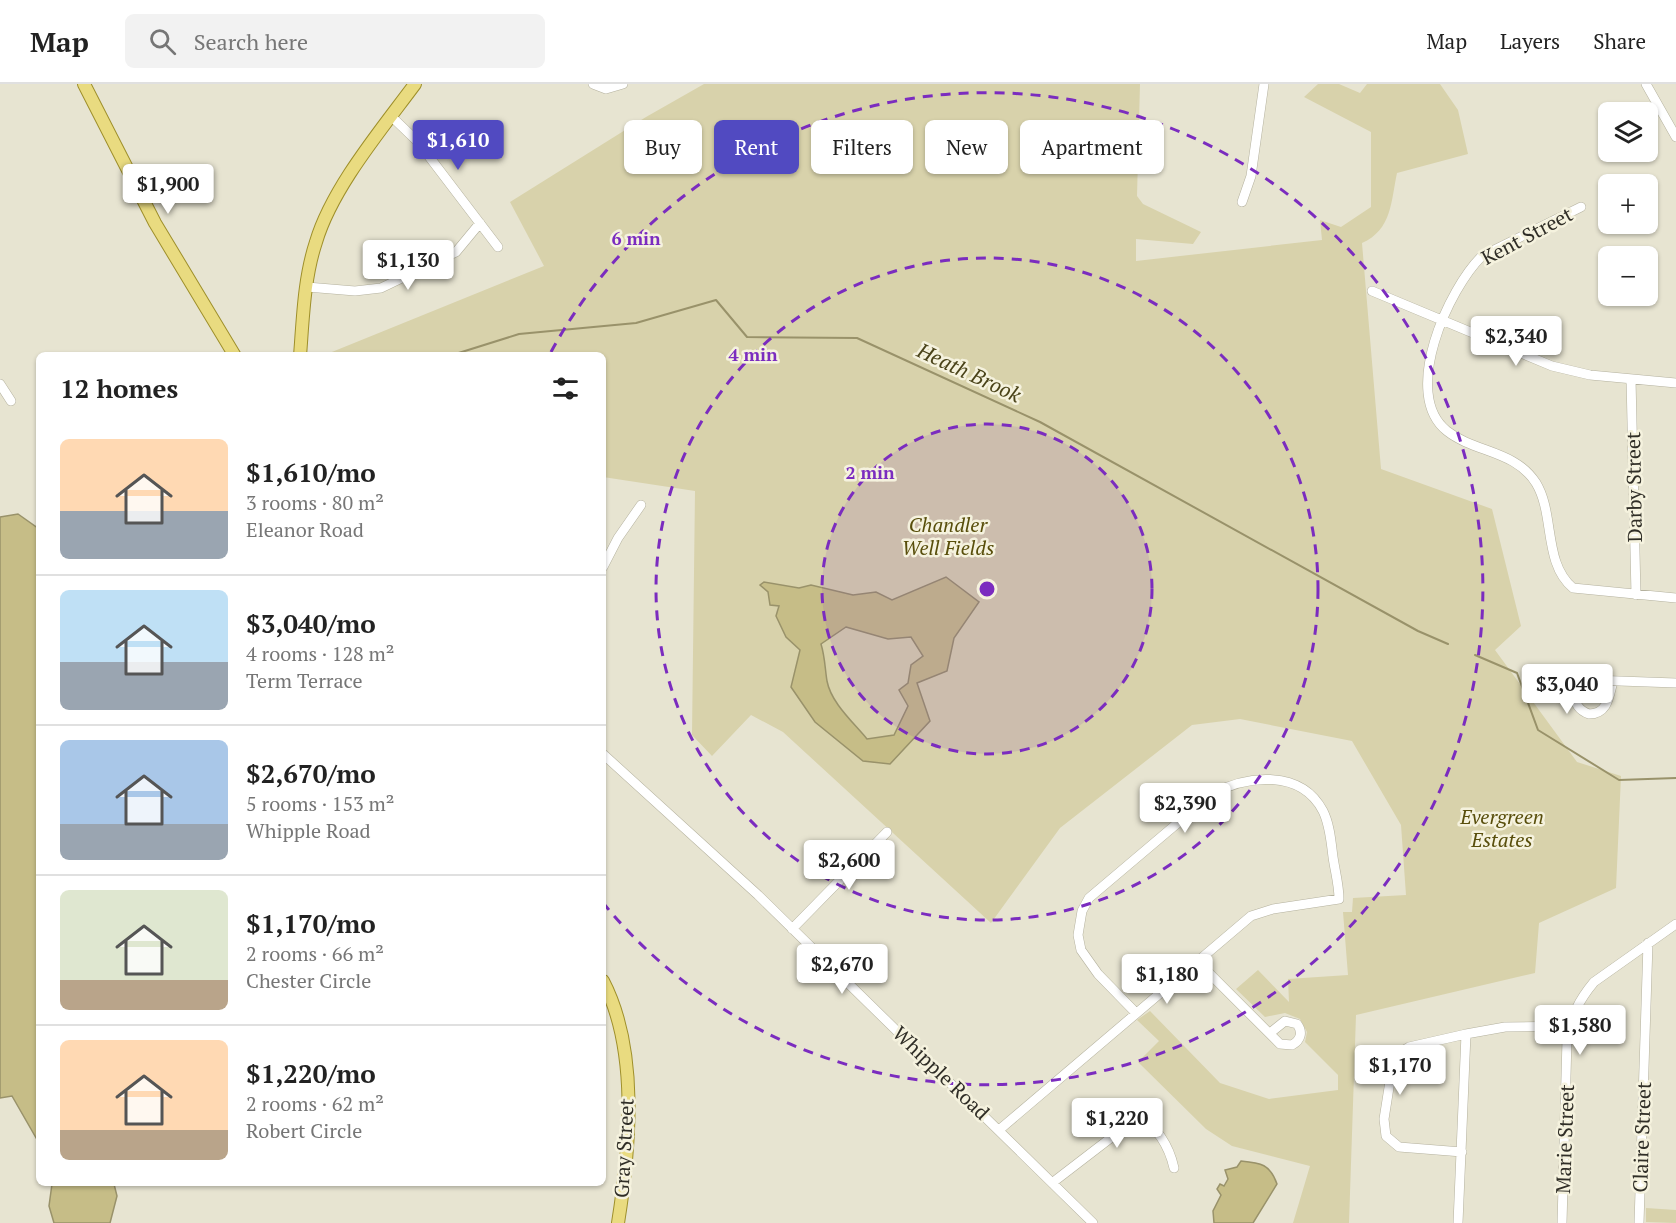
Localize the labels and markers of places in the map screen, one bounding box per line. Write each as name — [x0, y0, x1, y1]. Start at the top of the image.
pin: $1,610 — [409, 120, 507, 171]
pin: $1,900 — [119, 164, 217, 215]
pin: $1,130 — [359, 240, 457, 291]
pin: $2,340 — [1467, 316, 1565, 367]
centre of rings — [977, 579, 997, 599]
pin: $3,040 — [1518, 664, 1616, 715]
pin: $2,390 — [1136, 783, 1234, 834]
pin: $2,600 — [800, 840, 898, 891]
pin: $2,670 — [793, 944, 891, 995]
pin: $1,180 — [1118, 954, 1216, 1005]
pin: $1,580 — [1531, 1005, 1629, 1056]
pin: $1,170 — [1351, 1045, 1449, 1096]
pin: $1,220 — [1068, 1098, 1166, 1149]

